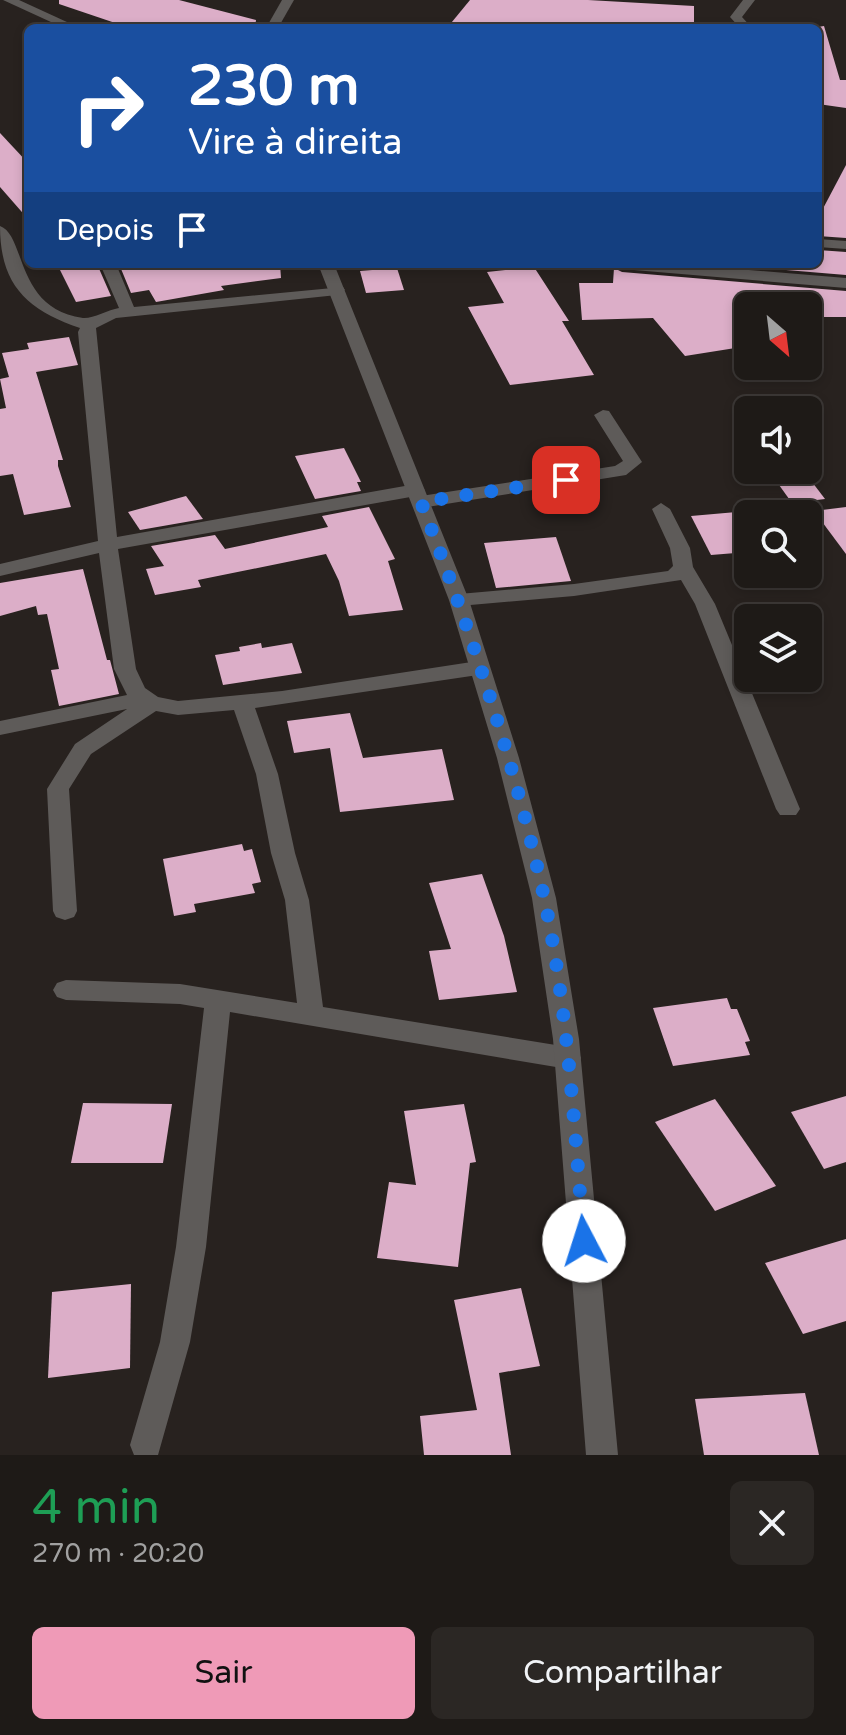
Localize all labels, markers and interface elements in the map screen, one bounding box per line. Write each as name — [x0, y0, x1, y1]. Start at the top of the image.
text: 230 m — [188, 53, 359, 120]
icon: right — [56, 56, 160, 160]
text: Vire à direita — [188, 121, 402, 164]
icon: arrive — [170, 208, 214, 252]
text: Depois — [56, 212, 154, 249]
north arrow — [734, 292, 822, 380]
map controls — [734, 292, 822, 692]
button: sound — [734, 396, 822, 484]
pin — [532, 446, 600, 514]
icon: arrive — [544, 458, 588, 502]
button: search — [734, 500, 822, 588]
button: layers — [734, 604, 822, 692]
position arrow — [542, 1199, 626, 1283]
text: 4 min — [32, 1479, 160, 1537]
button: close — [730, 1481, 814, 1565]
text: 270 m · 20:20 — [32, 1538, 204, 1569]
button: Sair — [32, 1627, 415, 1719]
button: Compartilhar — [431, 1627, 814, 1719]

